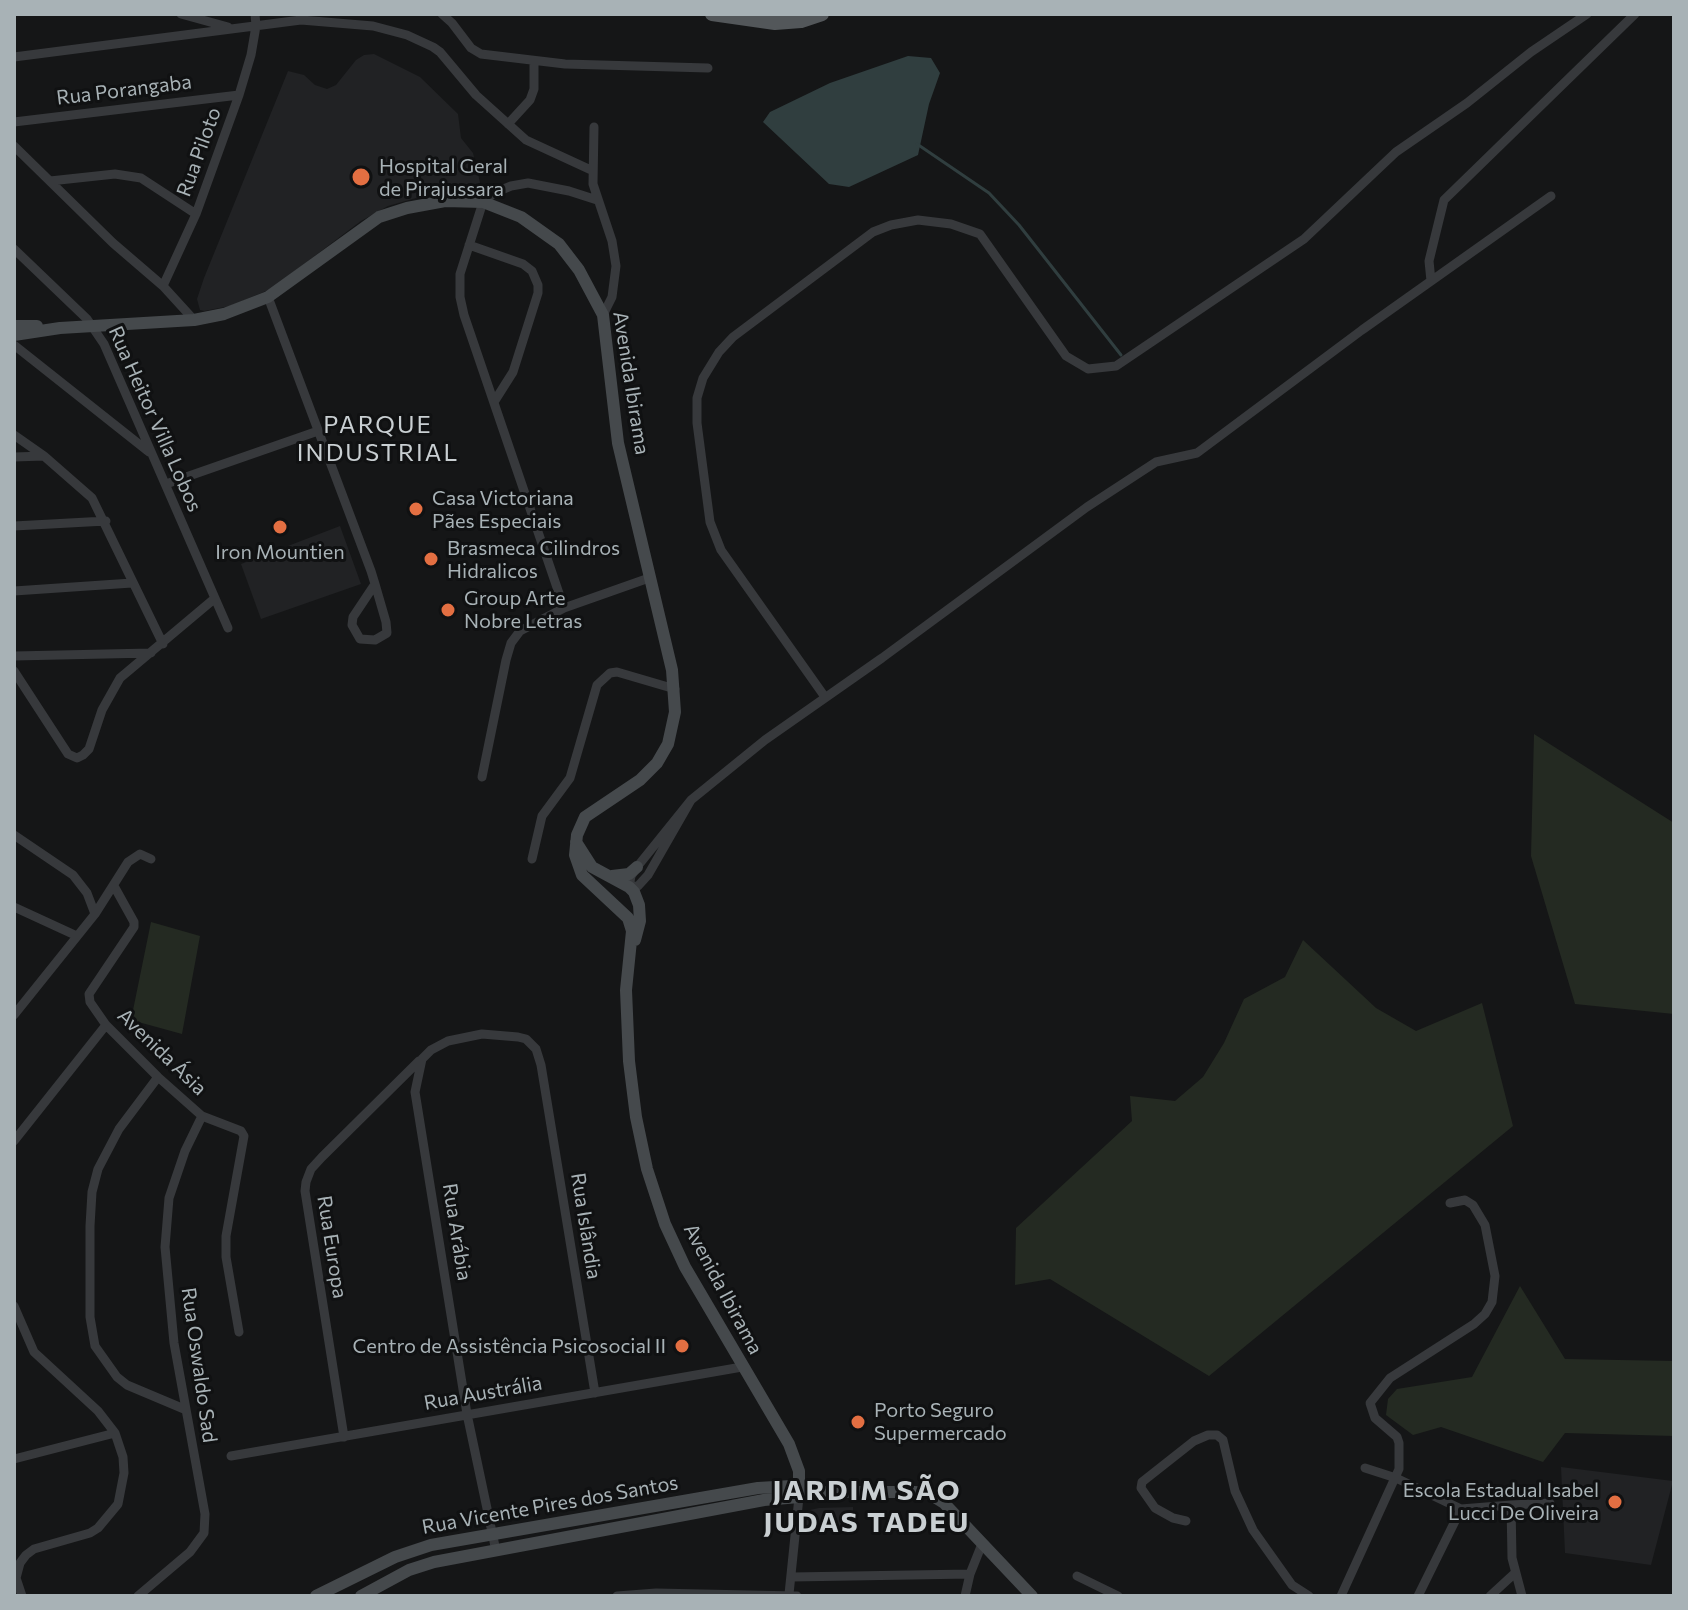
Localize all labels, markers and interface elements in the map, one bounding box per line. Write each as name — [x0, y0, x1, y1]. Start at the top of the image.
street label: Rua Porangaba — [55, 70, 193, 110]
street label: Rua Piloto — [172, 104, 226, 200]
place label: Hospital Geral de Pirajussara — [379, 154, 508, 201]
marker: Hospital Geral de Pirajussara — [350, 166, 372, 188]
street label: Avenida Ibirama — [608, 310, 654, 456]
street label: Rua Heitor Villa Lobos — [103, 322, 207, 516]
district label: PARQUE INDUSTRIAL — [297, 411, 459, 467]
place label: Casa Victoriana Pães Especiais — [432, 486, 574, 533]
marker: Casa Victoriana Pães Especiais — [407, 500, 425, 518]
marker: Iron Mountien — [271, 518, 289, 536]
place label: Brasmeca Cilindros Hidralicos — [447, 536, 620, 583]
place label: Iron Mountien — [215, 540, 345, 564]
marker: Brasmeca Cilindros Hidralicos — [422, 550, 440, 568]
place label: Group Arte Nobre Letras — [464, 586, 582, 633]
marker: Group Arte Nobre Letras — [439, 601, 457, 619]
street label: Avenida Ásia — [113, 1004, 211, 1100]
street label: Rua Islândia — [566, 1171, 606, 1281]
street label: Rua Arábia — [437, 1182, 477, 1282]
street label: Rua Europa — [312, 1194, 352, 1300]
street label: Avenida Ibirama — [678, 1220, 768, 1358]
street label: Rua Oswaldo Sad — [176, 1286, 222, 1444]
place label: Centro de Assistência Psicosocial II — [352, 1334, 666, 1358]
marker: Centro de Assistência Psicosocial II — [673, 1337, 691, 1355]
street label: Rua Austrália — [422, 1371, 544, 1415]
place label: Porto Seguro Supermercado — [874, 1398, 1007, 1445]
marker: Porto Seguro Supermercado — [849, 1413, 867, 1431]
street label: Rua Vicente Pires dos Santos — [420, 1471, 680, 1539]
district label: JARDIM SÃO JUDAS TADEU — [764, 1474, 970, 1540]
place label: Escola Estadual Isabel Lucci De Oliveira — [1403, 1478, 1599, 1525]
marker: Escola Estadual Isabel Lucci De Oliveira — [1606, 1493, 1624, 1511]

